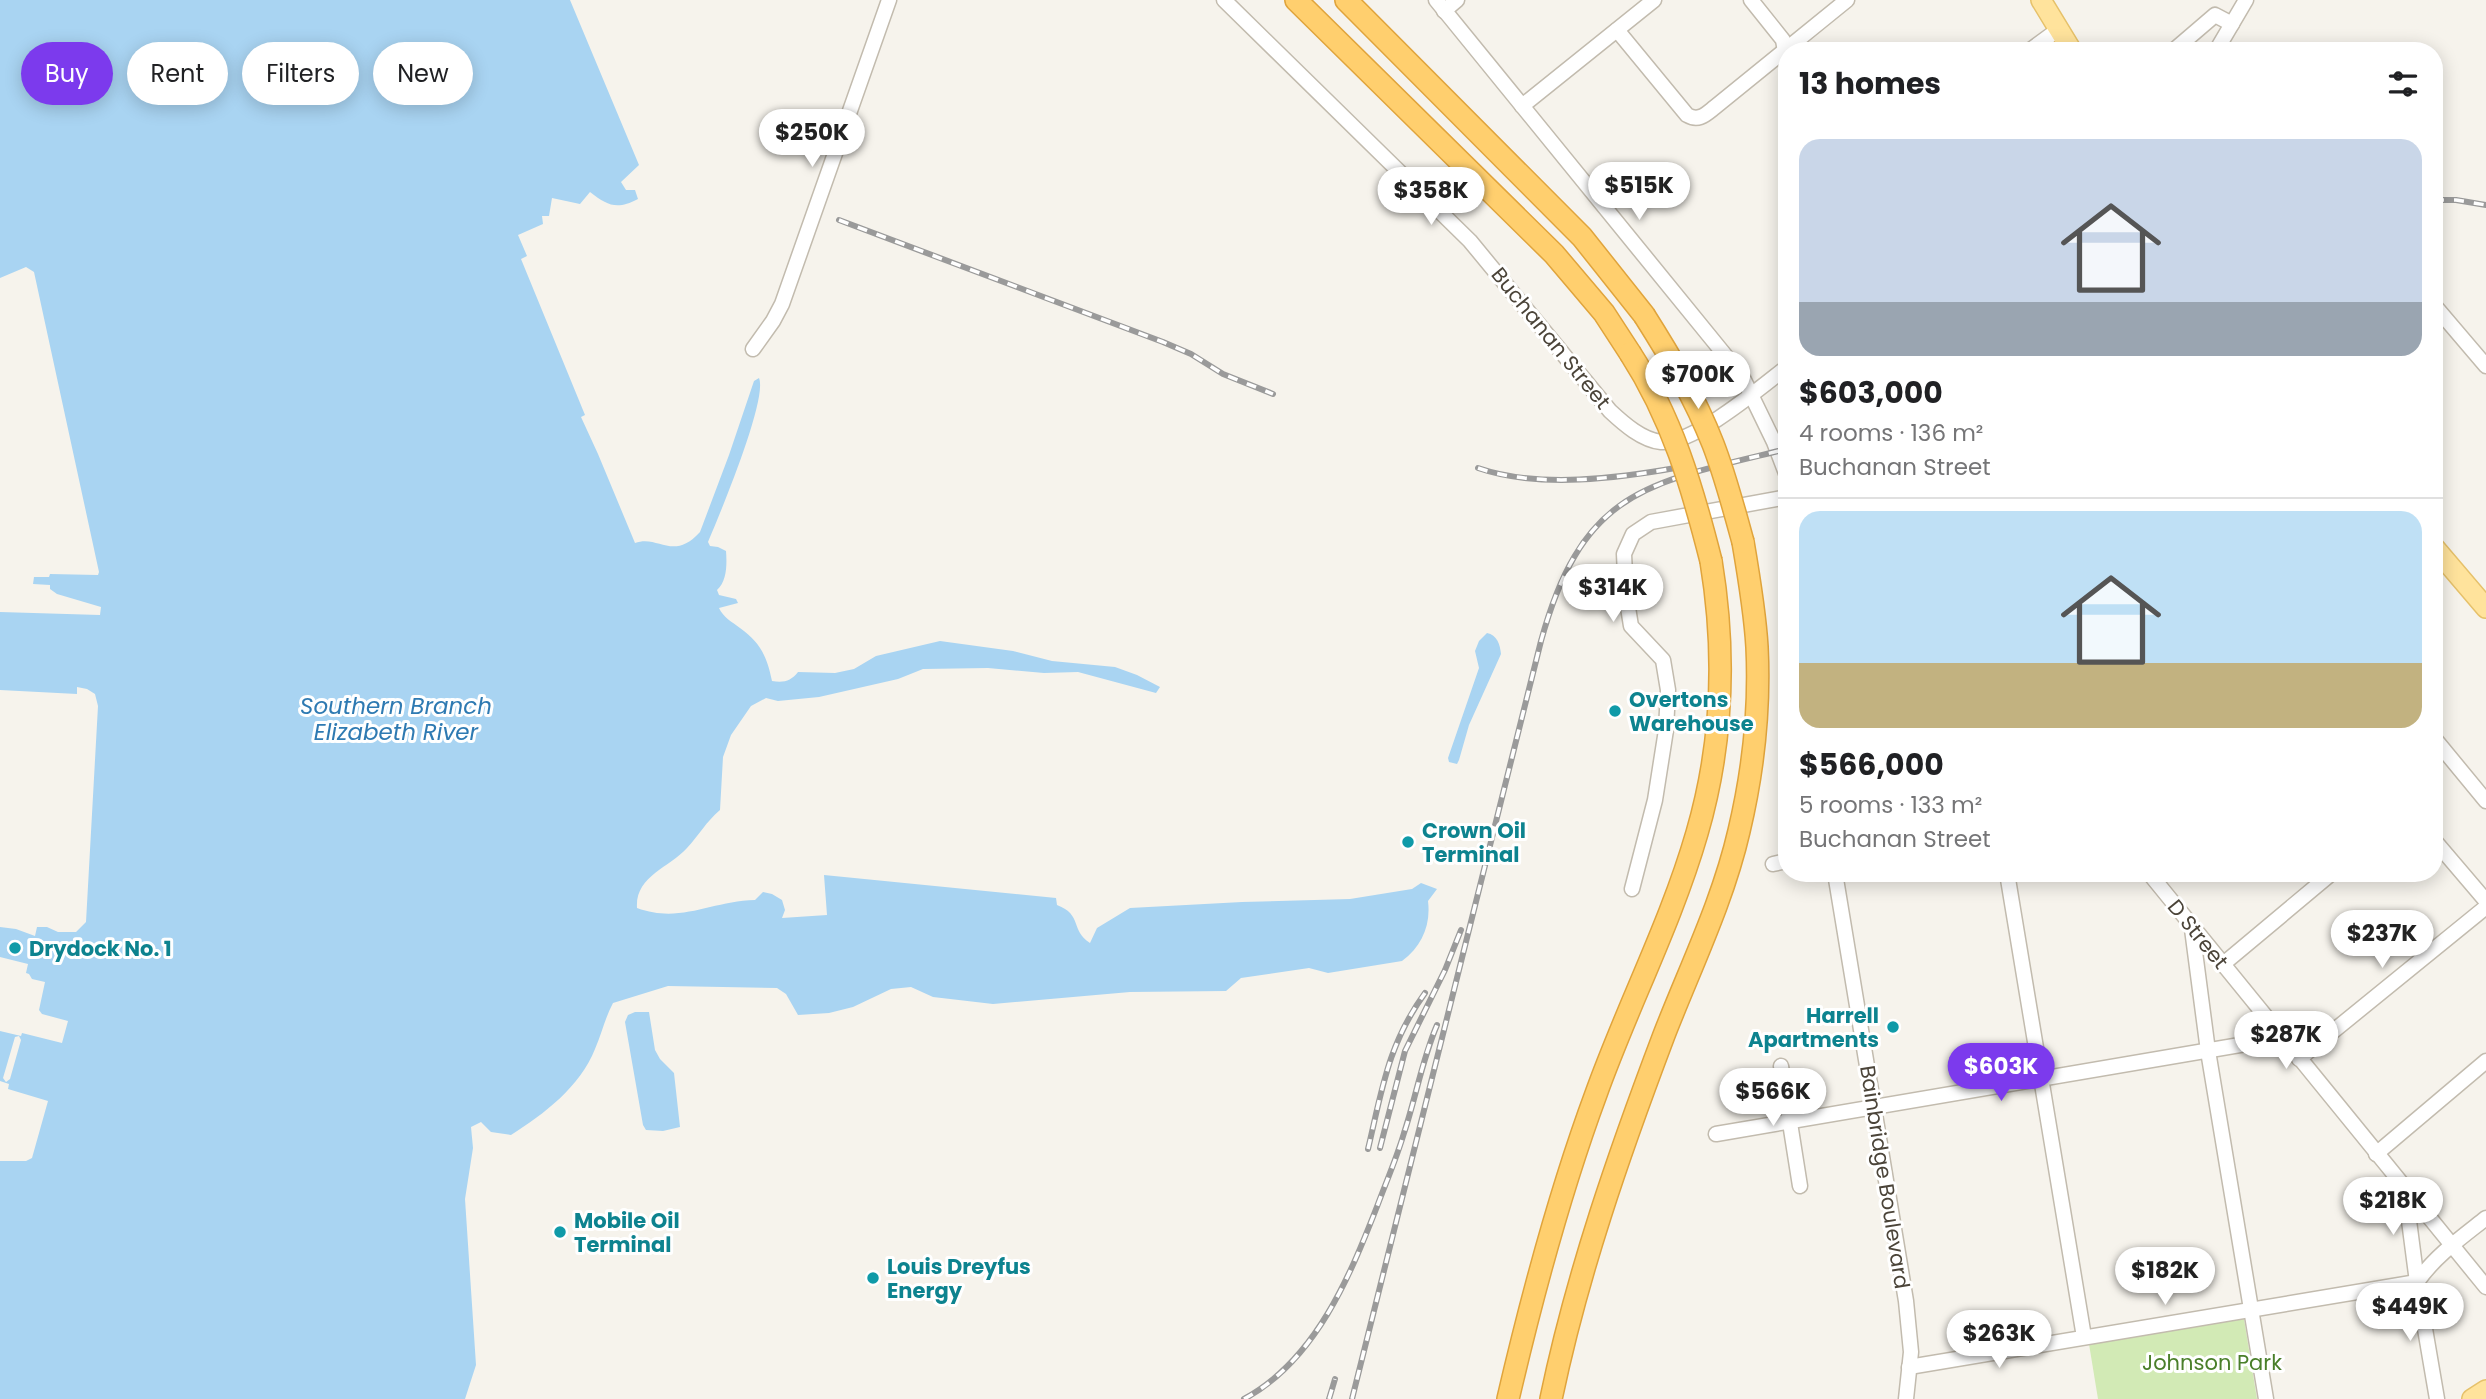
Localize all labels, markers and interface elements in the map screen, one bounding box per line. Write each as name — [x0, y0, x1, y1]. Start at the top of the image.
chip: Buy — [21, 42, 113, 105]
chip: Rent — [127, 42, 228, 105]
chip: Filters — [242, 42, 359, 105]
chip: New — [373, 42, 473, 105]
text: 13 homes — [1799, 62, 1941, 105]
icon: filters — [2384, 65, 2422, 103]
pin: $250K — [763, 110, 861, 169]
text: $250K — [775, 116, 849, 148]
pin: $515K — [1590, 162, 1688, 222]
pin: $358K — [1382, 168, 1480, 227]
text: $515K — [1604, 169, 1674, 201]
text: $358K — [1394, 174, 1468, 206]
icon: home — [2048, 185, 2174, 311]
street label: Buchanan Street — [1485, 261, 1617, 415]
pin: $700K — [1649, 352, 1747, 411]
text: $700K — [1661, 358, 1735, 390]
text: $603,000 — [1799, 371, 1943, 414]
text: 4 rooms · 136 m² — [1799, 417, 1983, 449]
text: Buchanan Street — [1799, 451, 1991, 483]
icon: home — [2048, 557, 2174, 683]
pin: $314K — [1564, 564, 1662, 624]
text: $314K — [1578, 571, 1648, 603]
place label: Overtons Warehouse — [1629, 685, 1754, 738]
water label: Southern Branch Elizabeth River — [300, 690, 492, 748]
marker: Overtons Warehouse — [1607, 703, 1623, 719]
text: $566,000 — [1799, 743, 1944, 786]
text: 5 rooms · 133 m² — [1799, 789, 1982, 821]
place label: Crown Oil Terminal — [1422, 816, 1526, 869]
text: Buchanan Street — [1799, 823, 1991, 855]
marker: Crown Oil Terminal — [1400, 834, 1416, 850]
street label: D Street — [2161, 893, 2235, 975]
pin: $237K — [2333, 911, 2431, 970]
text: $237K — [2347, 917, 2417, 949]
place label: Drydock No. 1 — [29, 934, 172, 963]
marker: Drydock No. 1 — [7, 940, 23, 956]
place label: Harrell Apartments — [1748, 1001, 1879, 1054]
pin: $287K — [2237, 1012, 2335, 1071]
text: $287K — [2250, 1018, 2322, 1050]
marker: Harrell Apartments — [1885, 1019, 1901, 1035]
pin: $603K — [1952, 1044, 2050, 1103]
text: $603K — [1964, 1050, 2038, 1082]
street label: Bainbridge Boulevard — [1853, 1063, 1917, 1291]
pin: $566K — [1724, 1068, 1822, 1128]
text: $566K — [1735, 1075, 1811, 1107]
pin: $218K — [2344, 1178, 2442, 1237]
text: $218K — [2359, 1184, 2427, 1216]
place label: Mobile Oil Terminal — [574, 1206, 680, 1259]
marker: Mobile Oil Terminal — [552, 1224, 568, 1240]
pin: $182K — [2116, 1248, 2214, 1307]
place label: Louis Dreyfus Energy — [887, 1252, 1031, 1305]
text: $182K — [2131, 1254, 2199, 1286]
marker: Louis Dreyfus Energy — [865, 1270, 881, 1286]
pin: $449K — [2361, 1284, 2459, 1343]
text: $449K — [2372, 1290, 2448, 1322]
pin: $263K — [1950, 1310, 2048, 1370]
text: $263K — [1963, 1317, 2035, 1349]
park label: Johnson Park — [2142, 1348, 2282, 1377]

